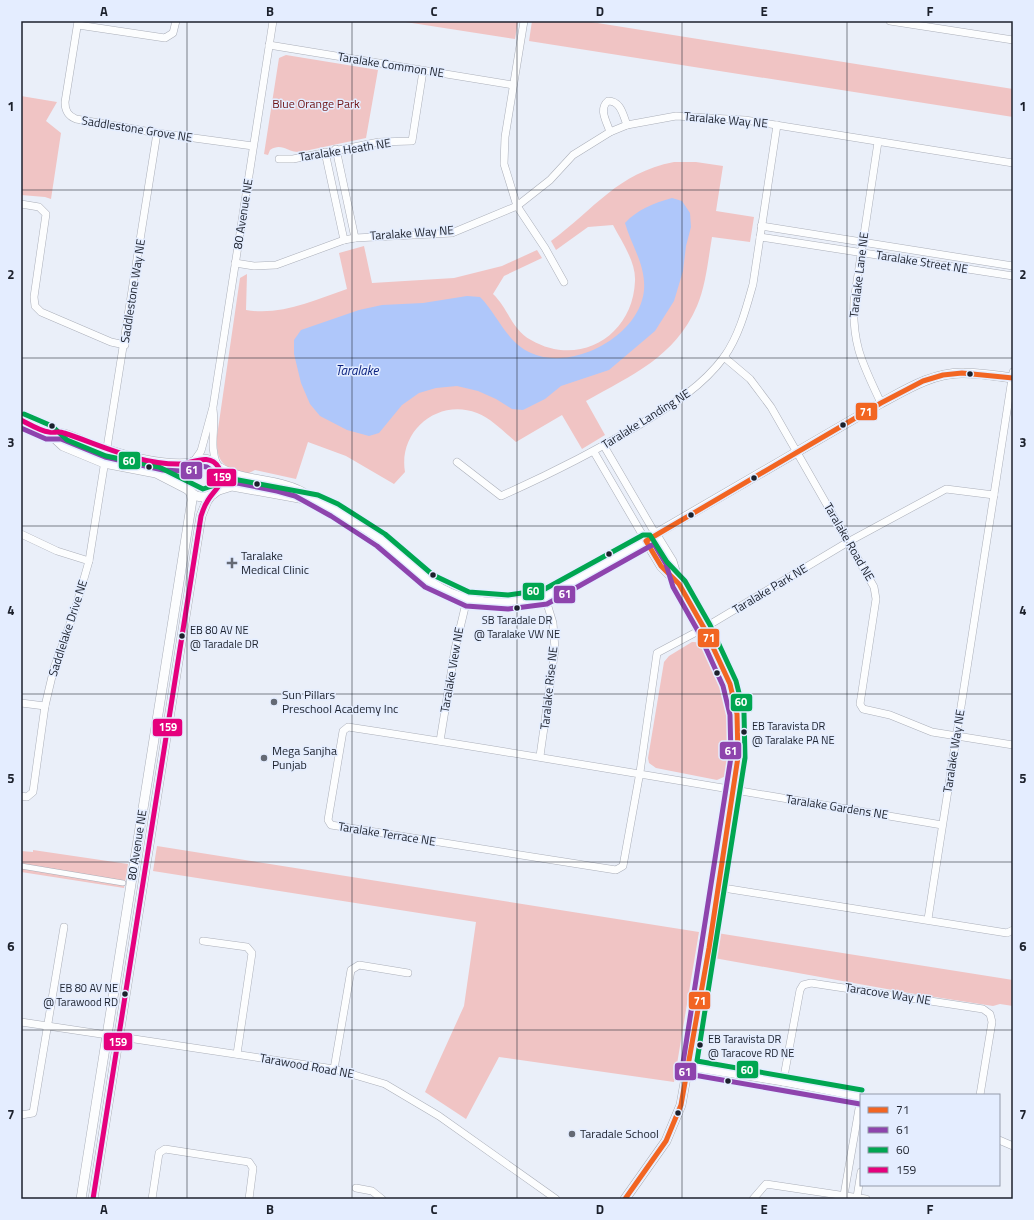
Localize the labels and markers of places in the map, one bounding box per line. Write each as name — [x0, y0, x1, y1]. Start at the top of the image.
unlabelled marker — [965, 369, 975, 379]
unlabelled marker — [838, 420, 848, 430]
unlabelled marker — [47, 421, 57, 431]
unlabelled marker — [144, 462, 154, 472]
unlabelled marker — [749, 473, 759, 483]
unlabelled marker — [252, 479, 262, 489]
unlabelled marker — [686, 510, 696, 520]
place label: Taralake Medical Clinic — [241, 546, 309, 579]
unlabelled marker — [604, 549, 614, 559]
marker: Taralake Medical Clinic — [226, 557, 238, 569]
unlabelled marker — [428, 570, 438, 580]
marker: SB Taradale DR @ Taralake VW NE — [512, 603, 522, 613]
place label: SB Taradale DR @ Taralake VW NE — [474, 612, 560, 642]
place label: EB 80 AV NE @ Taradale DR — [190, 622, 259, 652]
marker: EB 80 AV NE @ Taradale DR — [177, 631, 187, 641]
unlabelled marker — [712, 668, 722, 678]
place label: Sun Pillars Preschool Academy Inc — [282, 685, 398, 718]
marker: Sun Pillars Preschool Academy Inc — [269, 697, 279, 707]
place label: EB Taravista DR @ Taralake PA NE — [752, 718, 835, 748]
marker: EB Taravista DR @ Taralake PA NE — [739, 727, 749, 737]
place label: Mega Sanjha Punjab — [272, 741, 337, 774]
marker: Mega Sanjha Punjab — [259, 753, 269, 763]
place label: EB 80 AV NE @ Tarawood RD — [43, 980, 118, 1010]
marker: EB 80 AV NE @ Tarawood RD — [120, 989, 130, 999]
place label: EB Taravista DR @ Taracove RD NE — [708, 1031, 794, 1061]
marker: EB Taravista DR @ Taracove RD NE — [695, 1040, 705, 1050]
unlabelled marker — [723, 1076, 733, 1086]
unlabelled marker — [673, 1108, 683, 1118]
place label: Taradale School — [580, 1124, 659, 1143]
marker: Taradale School — [567, 1129, 577, 1139]

